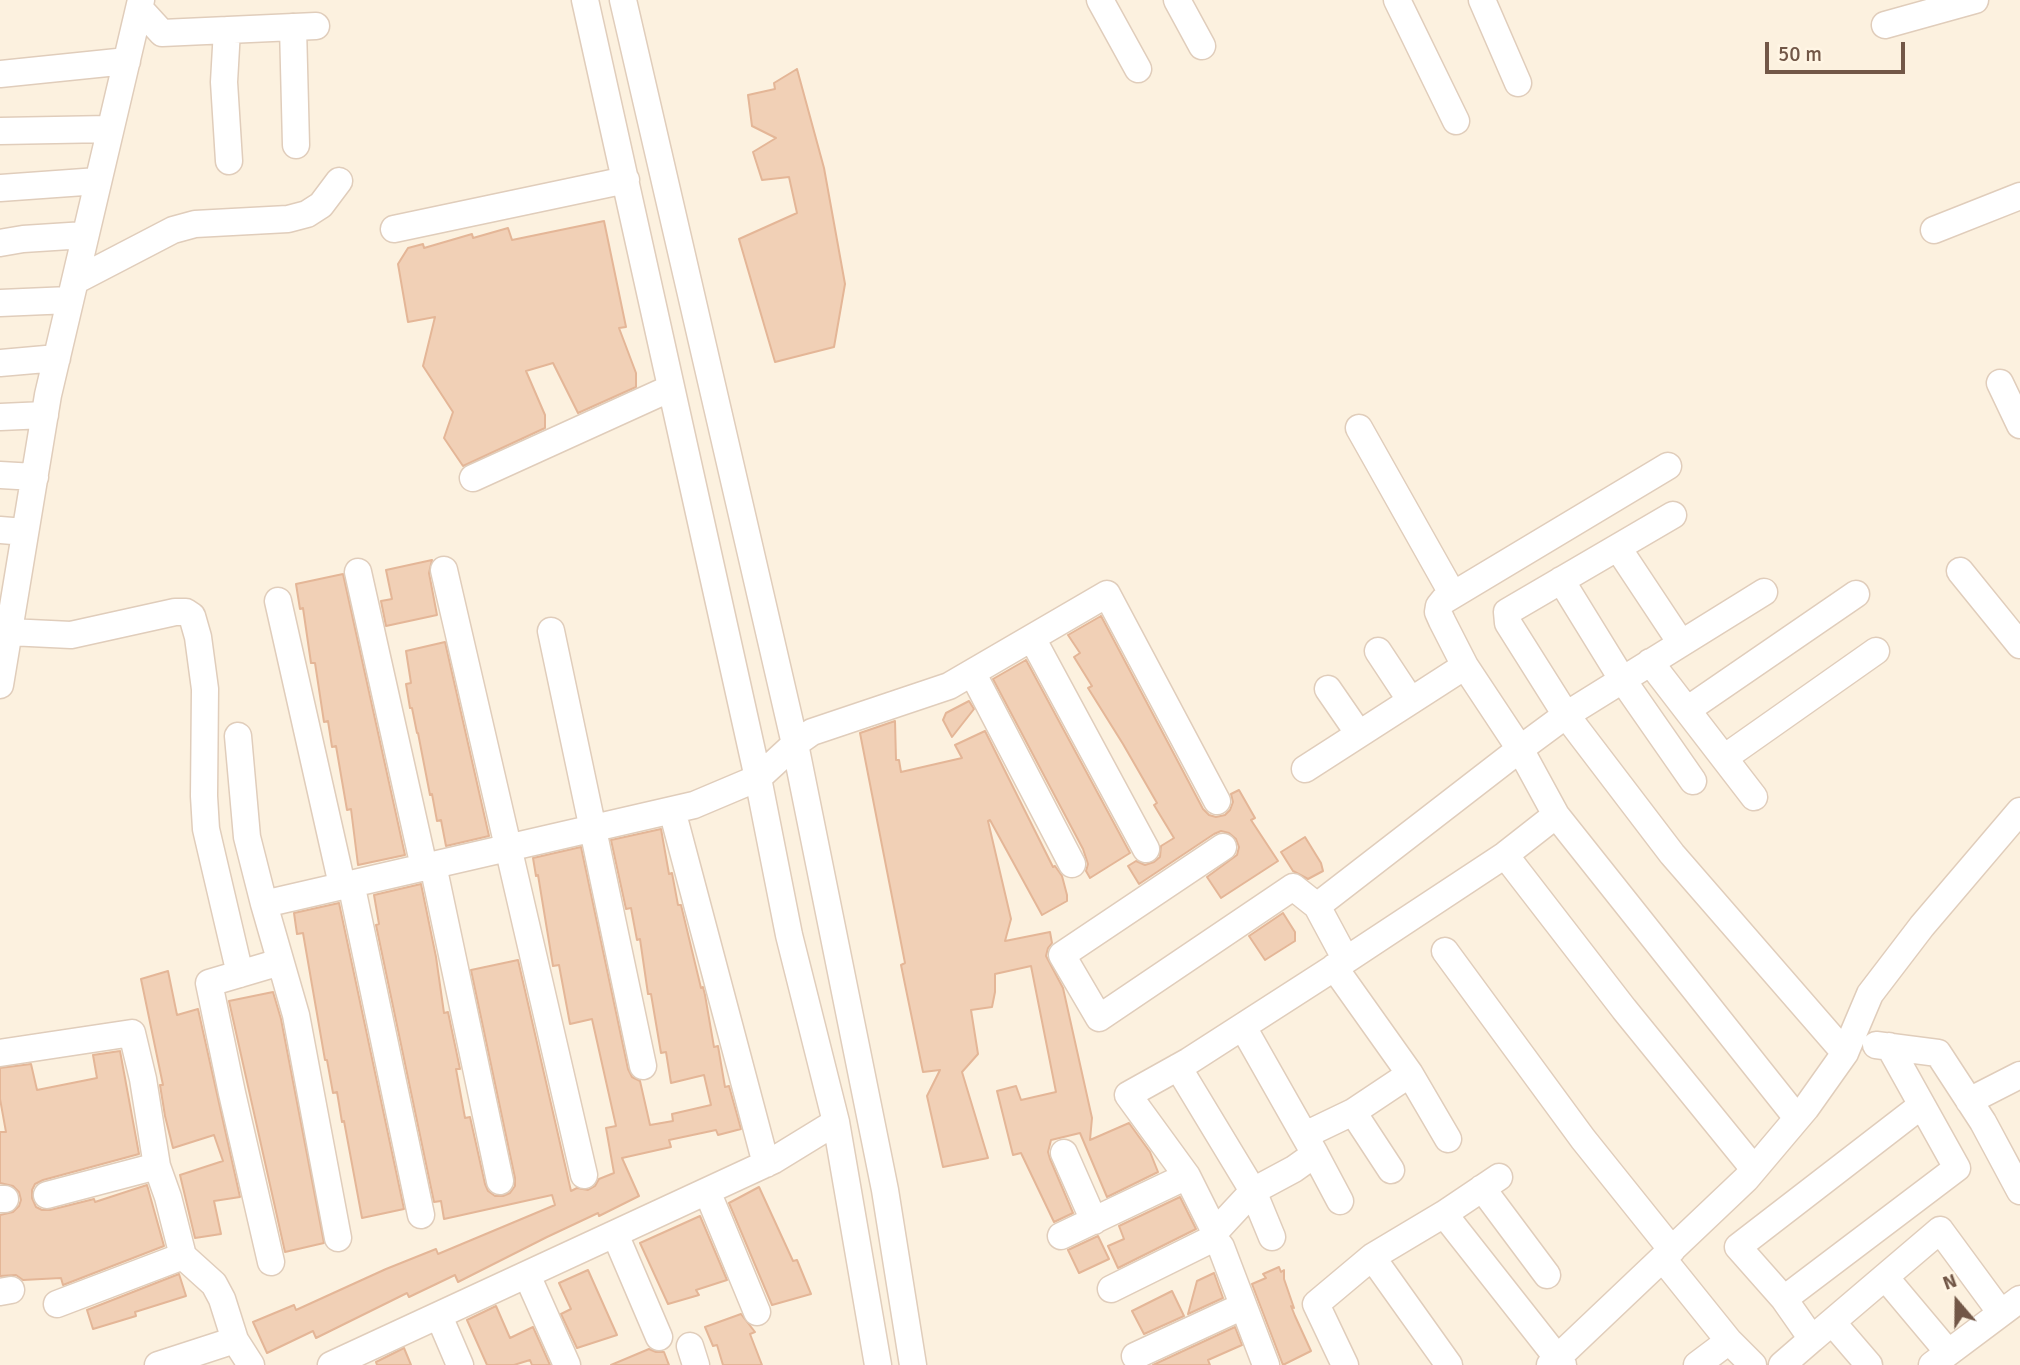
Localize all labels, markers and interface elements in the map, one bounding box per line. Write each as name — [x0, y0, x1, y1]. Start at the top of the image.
scale bar — [1768, 28, 1908, 72]
text: 50 m — [1778, 41, 1822, 67]
north arrow — [1922, 1267, 1992, 1337]
text: N — [1940, 1269, 1960, 1296]

